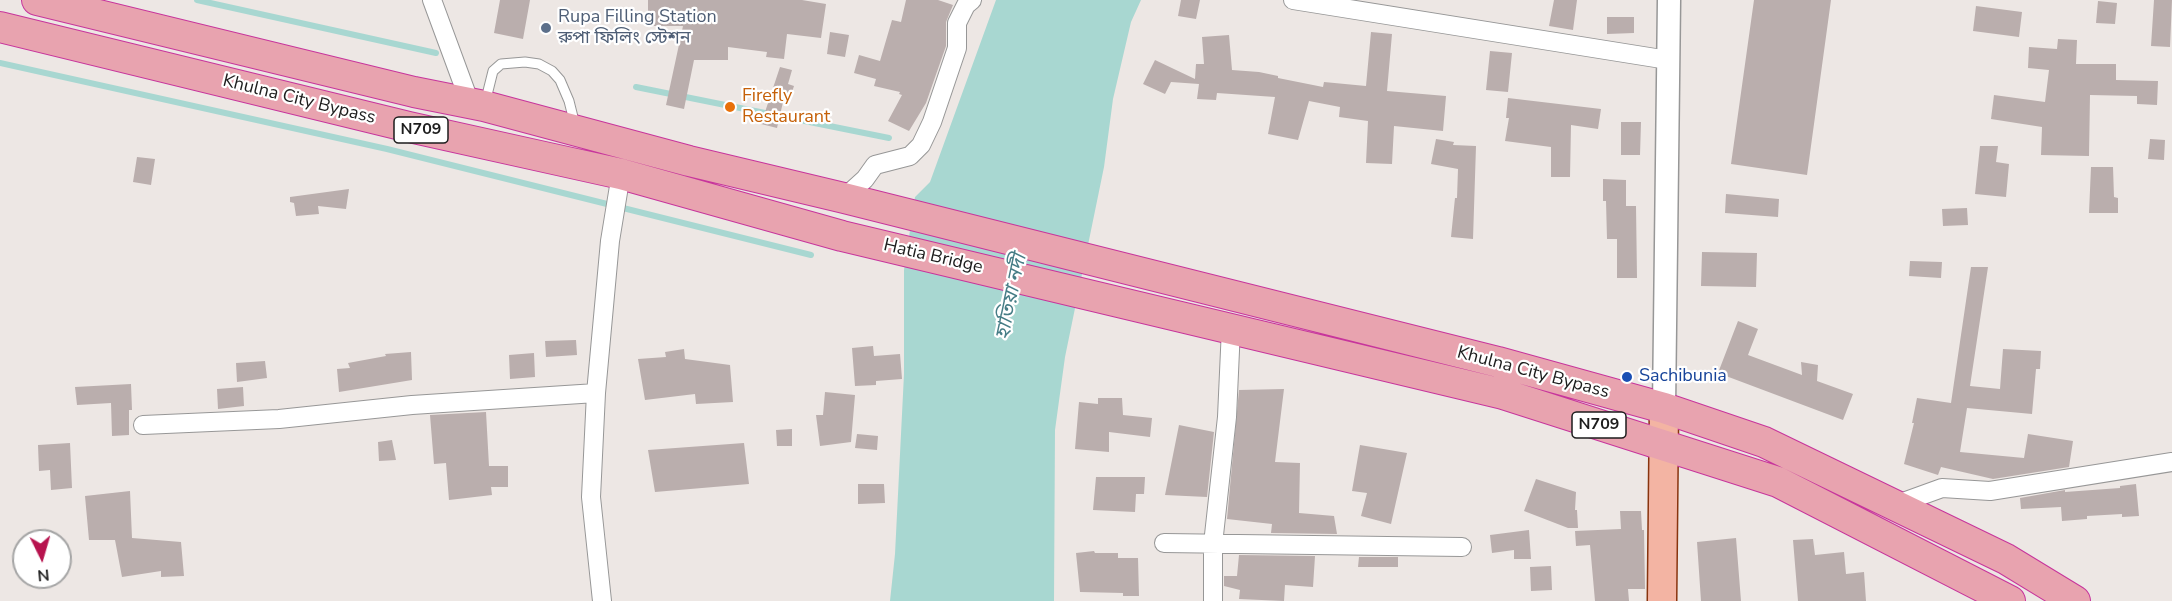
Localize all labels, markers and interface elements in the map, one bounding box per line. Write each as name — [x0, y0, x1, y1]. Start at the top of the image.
place label: Rupa Filling Station রুপা ফিলিং স্টেশন — [558, 7, 717, 50]
marker: Rupa Filling Station রুপা ফিলিং স্টেশন — [539, 21, 553, 35]
street label: Khulna City Bypass — [220, 71, 378, 129]
place label: Firefly Restaurant — [742, 86, 830, 128]
marker: Firefly Restaurant — [723, 100, 737, 114]
road number: N709 — [394, 117, 448, 143]
street label: Hatia Bridge — [881, 235, 985, 279]
water label: হাতিয়া নদী — [991, 252, 1033, 342]
street label: Khulna City Bypass — [1455, 342, 1611, 404]
place label: Sachibunia — [1639, 366, 1727, 388]
marker: Sachibunia — [1620, 370, 1634, 384]
road number: N709 — [1572, 412, 1626, 438]
north arrow — [12, 529, 72, 589]
text: N — [36, 563, 50, 586]

